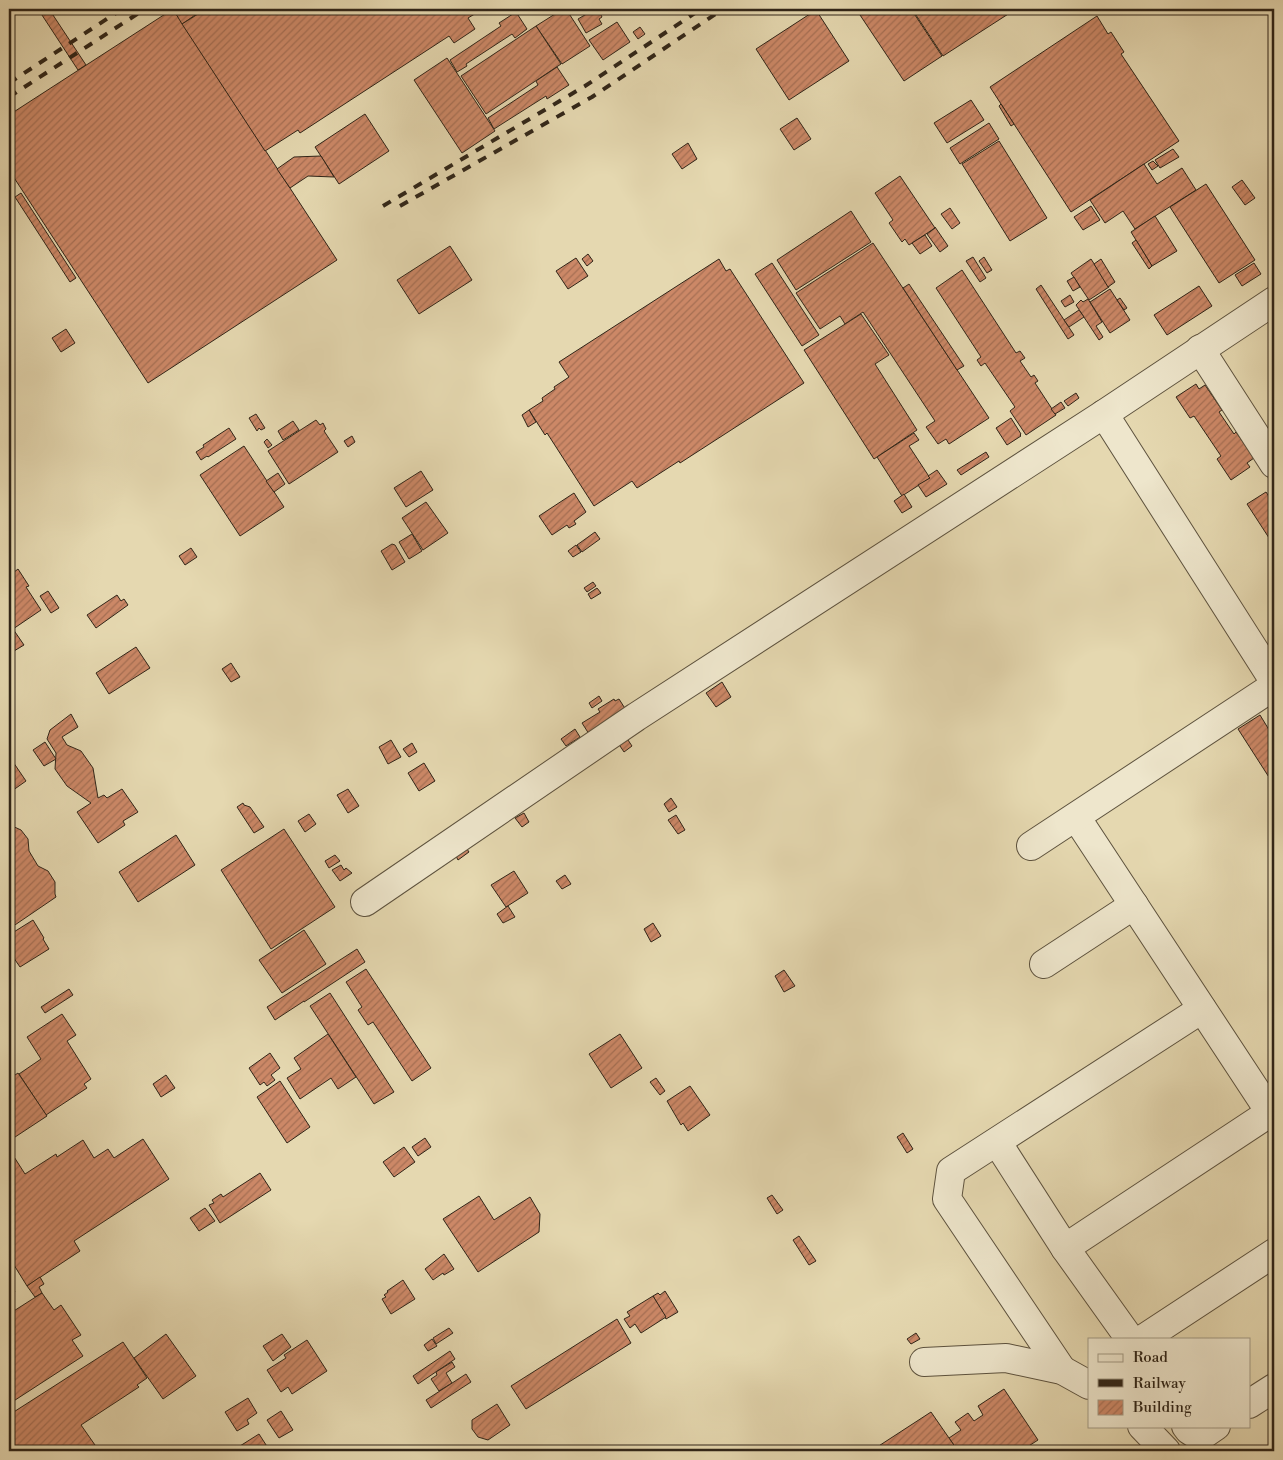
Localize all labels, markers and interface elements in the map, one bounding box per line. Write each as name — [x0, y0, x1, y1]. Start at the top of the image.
legend — [1088, 1338, 1250, 1428]
text: Road — [1133, 1348, 1168, 1367]
text: Railway — [1133, 1374, 1187, 1393]
text: Building — [1132, 1398, 1192, 1417]

